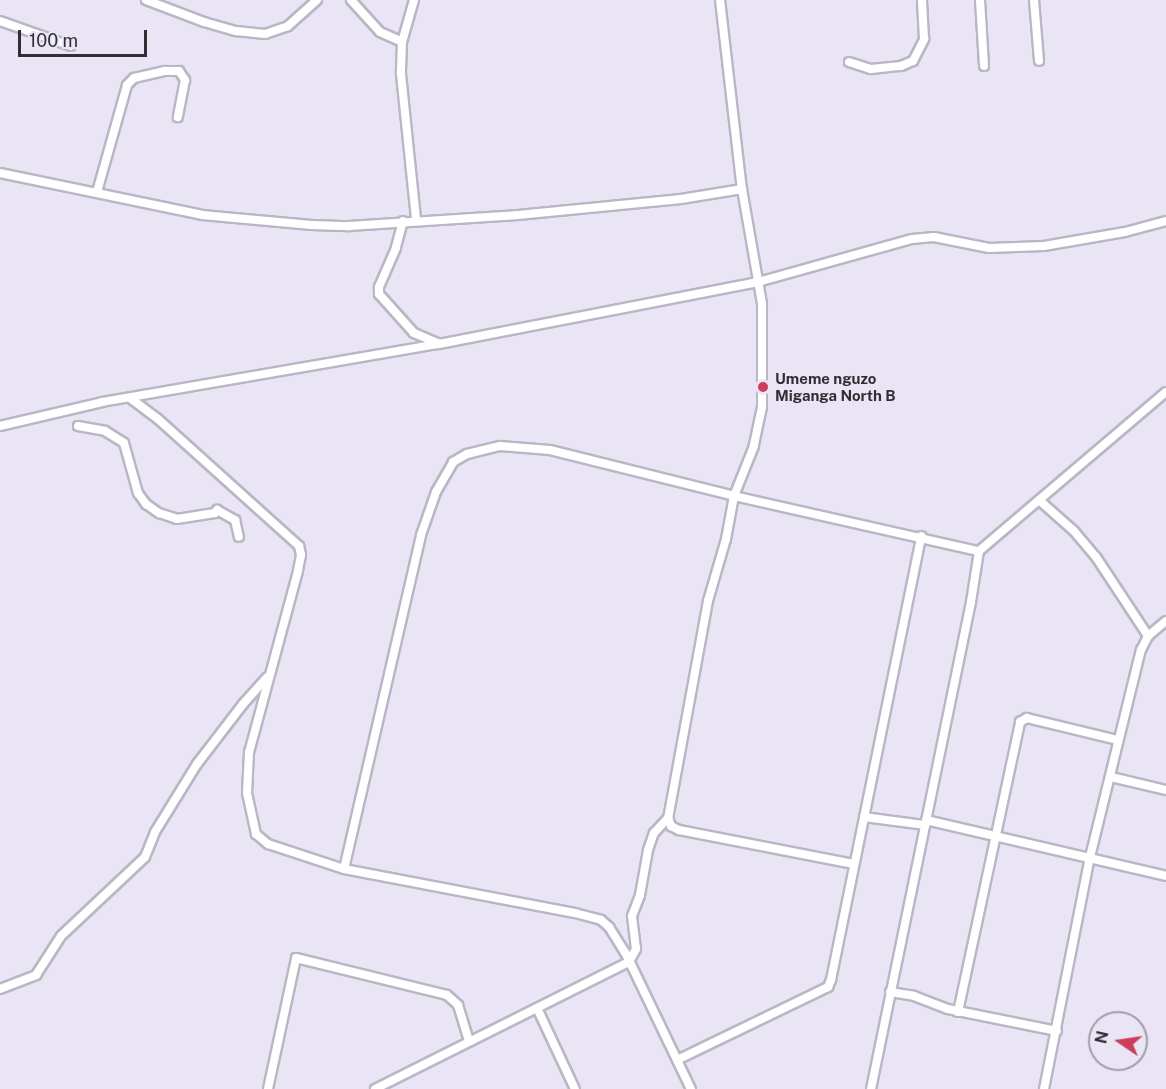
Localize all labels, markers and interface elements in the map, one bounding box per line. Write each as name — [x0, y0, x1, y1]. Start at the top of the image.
scale bar — [21, 18, 150, 56]
text: 100 m — [29, 30, 78, 51]
place label: Umeme nguzo Miganga North B — [775, 369, 895, 404]
marker: Umeme nguzo Miganga North B — [756, 380, 770, 394]
north arrow — [1088, 1011, 1148, 1071]
text: N — [1091, 1029, 1113, 1046]

